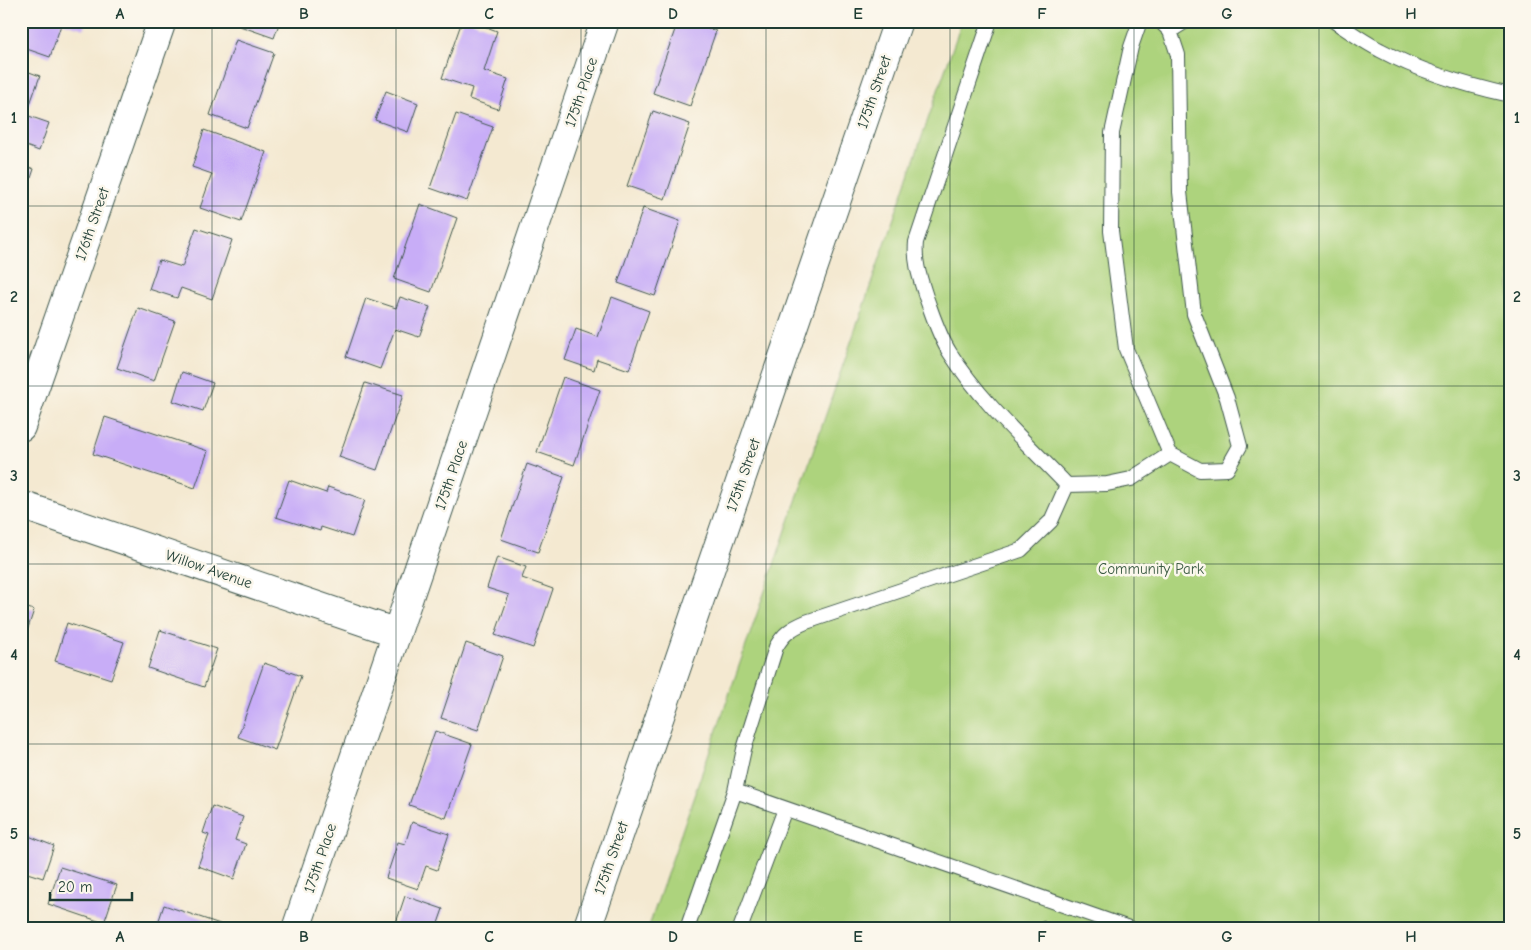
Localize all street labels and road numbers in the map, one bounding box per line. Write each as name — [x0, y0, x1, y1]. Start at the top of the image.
street label: 175th Street — [853, 52, 895, 131]
street label: 175th Place — [561, 54, 601, 129]
street label: 176th Street — [71, 184, 113, 263]
street label: 175th Street — [722, 435, 764, 514]
street label: 175th Place — [431, 437, 471, 512]
street label: Willow Avenue — [163, 546, 255, 592]
street label: 175th Street — [590, 818, 632, 897]
street label: 175th Place — [300, 820, 340, 895]

